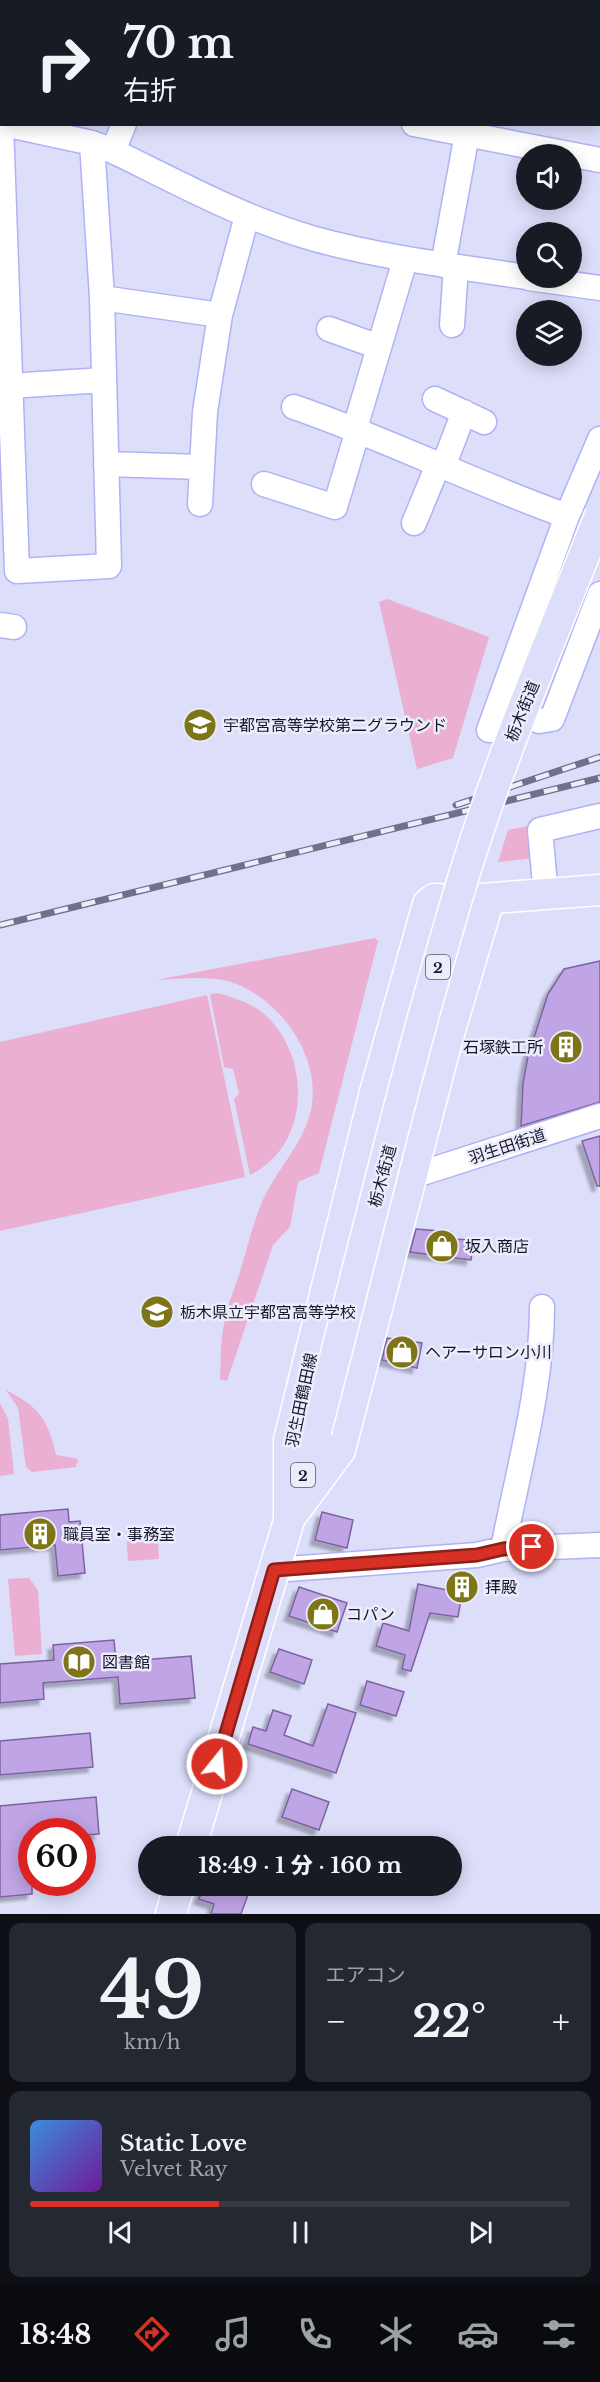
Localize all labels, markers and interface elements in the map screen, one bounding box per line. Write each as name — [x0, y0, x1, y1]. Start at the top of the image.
text: 70 m — [123, 17, 234, 69]
icon: right — [24, 24, 102, 102]
text: 右折 — [123, 74, 177, 107]
map controls — [516, 144, 582, 366]
button: sound — [516, 144, 582, 210]
button: search — [516, 222, 582, 288]
button: layers — [516, 300, 582, 366]
street label: 栃木街道 — [501, 678, 543, 744]
school or university icon: 宇都宮高等学校第二グラウンド — [182, 707, 218, 743]
place label: 宇都宮高等学校第二グラウンド — [223, 715, 447, 735]
road number: 2 — [426, 955, 450, 979]
building icon: 石塚鉄工所 — [548, 1029, 584, 1065]
place label: 石塚鉄工所 — [463, 1037, 543, 1057]
street label: 羽生田街道 — [466, 1124, 548, 1168]
street label: 栃木街道 — [364, 1142, 400, 1210]
shop icon: 坂入商店 — [424, 1228, 460, 1264]
place label: 坂入商店 — [465, 1236, 529, 1256]
school or university icon: 栃木県立宇都宮高等学校 — [139, 1294, 175, 1330]
place label: 栃木県立宇都宮高等学校 — [180, 1302, 356, 1322]
shop icon: ヘアーサロン小川 — [384, 1334, 420, 1370]
place label: ヘアーサロン小川 — [425, 1342, 552, 1362]
street label: 羽生田鶴田線 — [281, 1351, 321, 1449]
road number: 2 — [291, 1463, 315, 1487]
building icon: 職員室・事務室 — [22, 1516, 58, 1552]
pin — [506, 1521, 557, 1572]
place label: 職員室・事務室 — [63, 1524, 175, 1544]
icon: arrive — [515, 1530, 548, 1563]
building icon: 拝殿 — [444, 1569, 480, 1605]
place label: 拝殿 — [485, 1577, 517, 1597]
shop icon: コパン — [305, 1596, 341, 1632]
place label: コパン — [346, 1604, 395, 1624]
library icon: 図書館 — [61, 1644, 97, 1680]
place label: 図書館 — [102, 1652, 150, 1672]
position arrow — [185, 1732, 249, 1796]
speed limit sign: 60 — [18, 1818, 96, 1896]
text: 18:49 · 1 分 · 160 m — [198, 1852, 402, 1879]
text: 49 — [100, 1942, 204, 2039]
text: エアコン — [326, 1963, 406, 1987]
text: 22° — [412, 1993, 486, 2049]
text: − — [326, 2001, 346, 2042]
text: + — [552, 2001, 570, 2042]
text: km/h — [124, 2030, 181, 2054]
text: Static Love — [120, 2130, 247, 2157]
text: Velvet Ray — [120, 2157, 228, 2181]
icon: previous — [104, 2216, 137, 2249]
icon: pause — [284, 2216, 317, 2249]
icon: next — [464, 2216, 497, 2249]
icon: directions — [131, 2313, 173, 2355]
icon: music — [212, 2313, 254, 2355]
icon: phone — [294, 2313, 336, 2355]
icon: climate — [375, 2313, 417, 2355]
icon: car — [457, 2313, 499, 2355]
icon: filters — [538, 2313, 580, 2355]
text: 18:48 — [20, 2318, 91, 2351]

